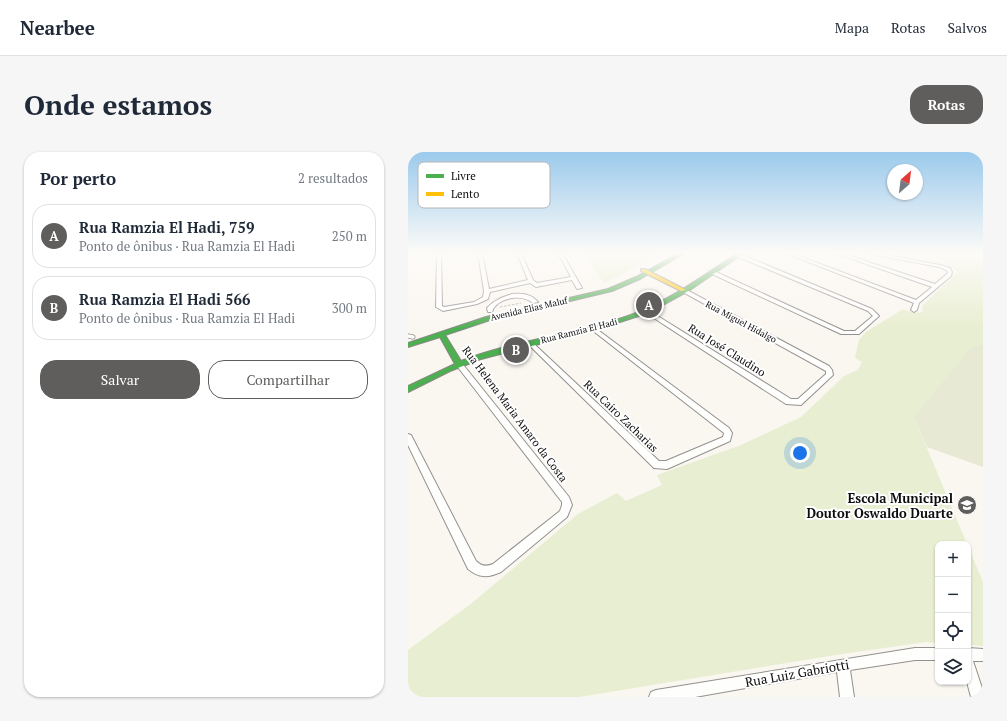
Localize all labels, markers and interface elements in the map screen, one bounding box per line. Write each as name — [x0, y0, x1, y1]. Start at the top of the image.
text: Nearbee — [20, 15, 95, 40]
text: Mapa — [835, 18, 869, 37]
text: Rotas — [891, 18, 926, 37]
text: Salvos — [948, 18, 987, 37]
button: Rotas — [910, 85, 983, 124]
text: Onde estamos — [24, 86, 212, 123]
legend — [418, 162, 550, 208]
north arrow — [887, 164, 923, 200]
text: Por perto — [40, 167, 116, 190]
text: 2 resultados — [298, 169, 368, 187]
text: Livre — [451, 169, 476, 183]
text: Lento — [451, 187, 479, 201]
text: Rua Ramzia El Hadi, 759 — [79, 217, 254, 237]
text: A — [49, 227, 59, 245]
text: 250 m — [332, 227, 367, 245]
text: Ponto de ônibus · Rua Ramzia El Hadi — [79, 237, 295, 255]
text: Rua Ramzia El Hadi 566 — [79, 289, 250, 309]
pin: A — [636, 290, 662, 320]
street label: Avenida Elias Maluf — [489, 294, 570, 324]
street label: Rua Miguel Hidalgo — [703, 298, 779, 346]
text: B — [50, 299, 58, 317]
text: 300 m — [332, 299, 367, 317]
text: Ponto de ônibus · Rua Ramzia El Hadi — [79, 309, 295, 327]
street label: Rua Ramzia El Hadi — [539, 316, 619, 346]
street label: Rua José Claudino — [686, 321, 768, 379]
pin: B — [503, 335, 529, 365]
street label: Rua Helena Maria Amaro da Costa — [459, 343, 571, 485]
button: Salvar — [40, 360, 200, 399]
button: Compartilhar — [208, 360, 368, 399]
street label: Rua Cairo Zacharias — [581, 377, 661, 455]
your location — [790, 443, 810, 463]
place label: Escola Municipal Doutor Oswaldo Duarte — [806, 489, 953, 522]
school or university icon: Escola Municipal Doutor Oswaldo Duarte — [956, 494, 978, 516]
map controls — [935, 541, 971, 685]
button: + — [935, 541, 971, 577]
button: − — [935, 577, 971, 613]
button: locate — [935, 613, 971, 649]
button: layers — [935, 649, 971, 685]
street label: Rua Luiz Gabriotti — [743, 655, 851, 691]

